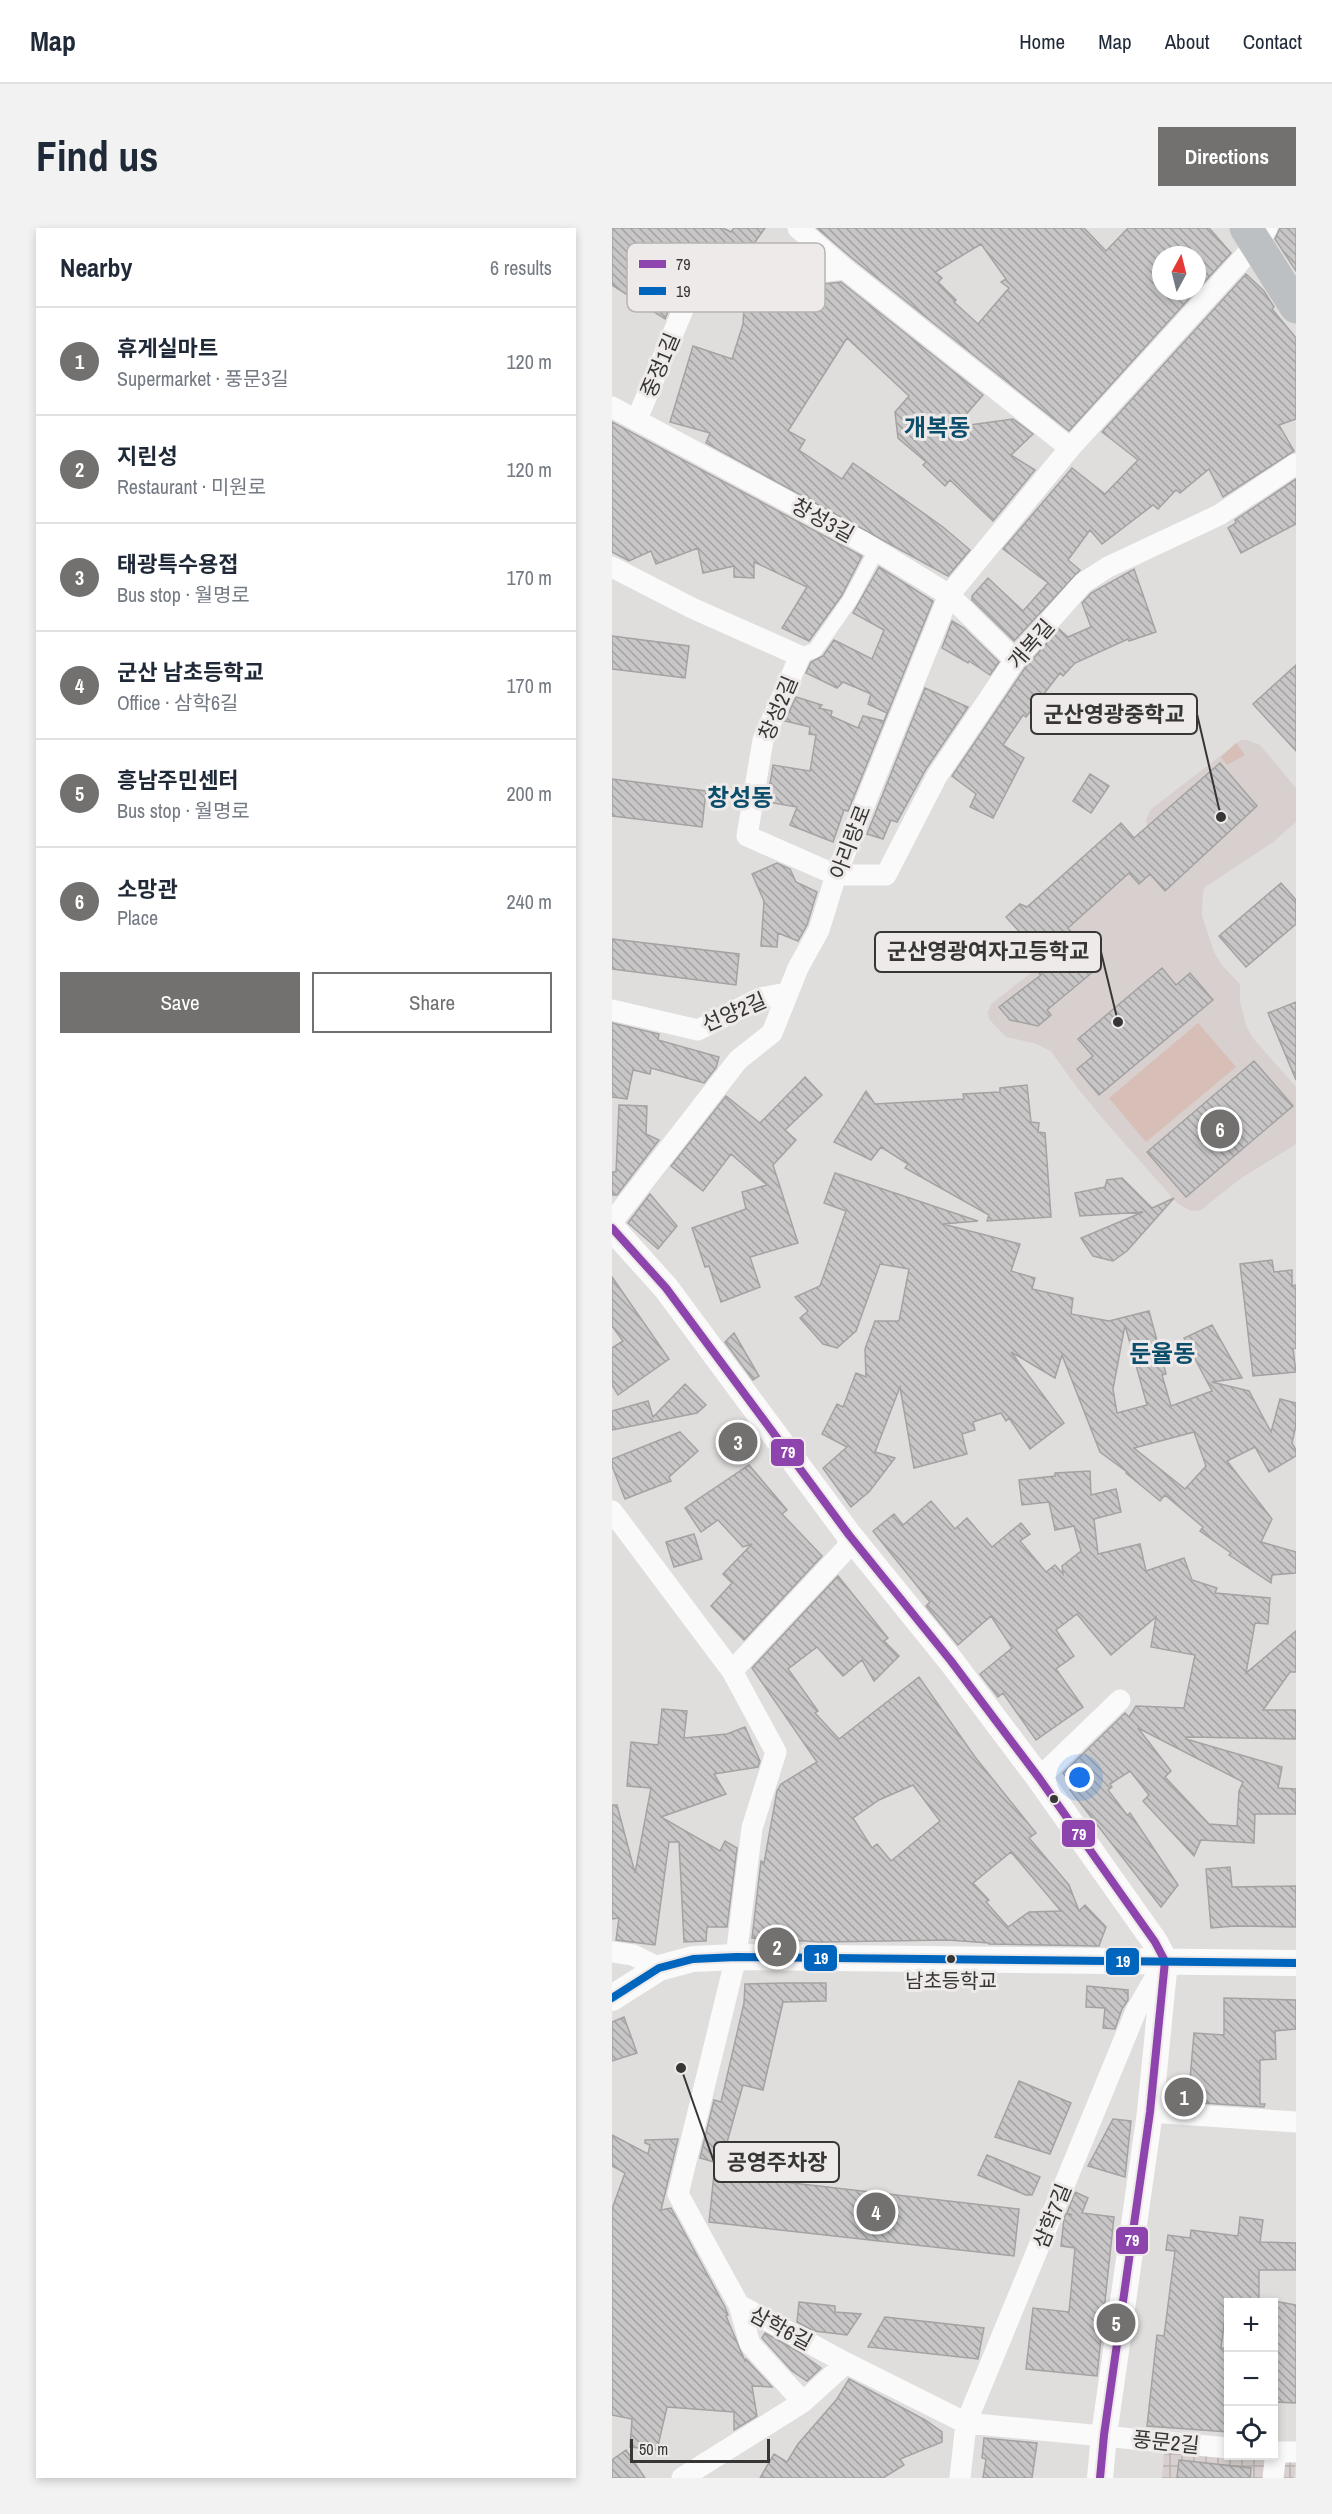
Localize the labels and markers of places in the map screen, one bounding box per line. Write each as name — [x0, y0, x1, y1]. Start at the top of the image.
callout: 군산영광중학교 — [1031, 694, 1197, 734]
callout: 군산영광여자고등학교 — [875, 932, 1101, 972]
pin: 6 — [1200, 1106, 1240, 1152]
pin: 3 — [718, 1420, 758, 1464]
unlabelled marker — [1048, 1793, 1060, 1805]
pin: 2 — [758, 1924, 796, 1970]
marker: 남초등학교 — [945, 1953, 957, 1965]
place label: 남초등학교 — [905, 1967, 997, 1994]
pin: 1 — [1164, 2074, 1204, 2120]
callout: 공영주차장 — [714, 2142, 839, 2182]
pin: 4 — [856, 2190, 896, 2234]
pin: 5 — [1096, 2300, 1136, 2346]

